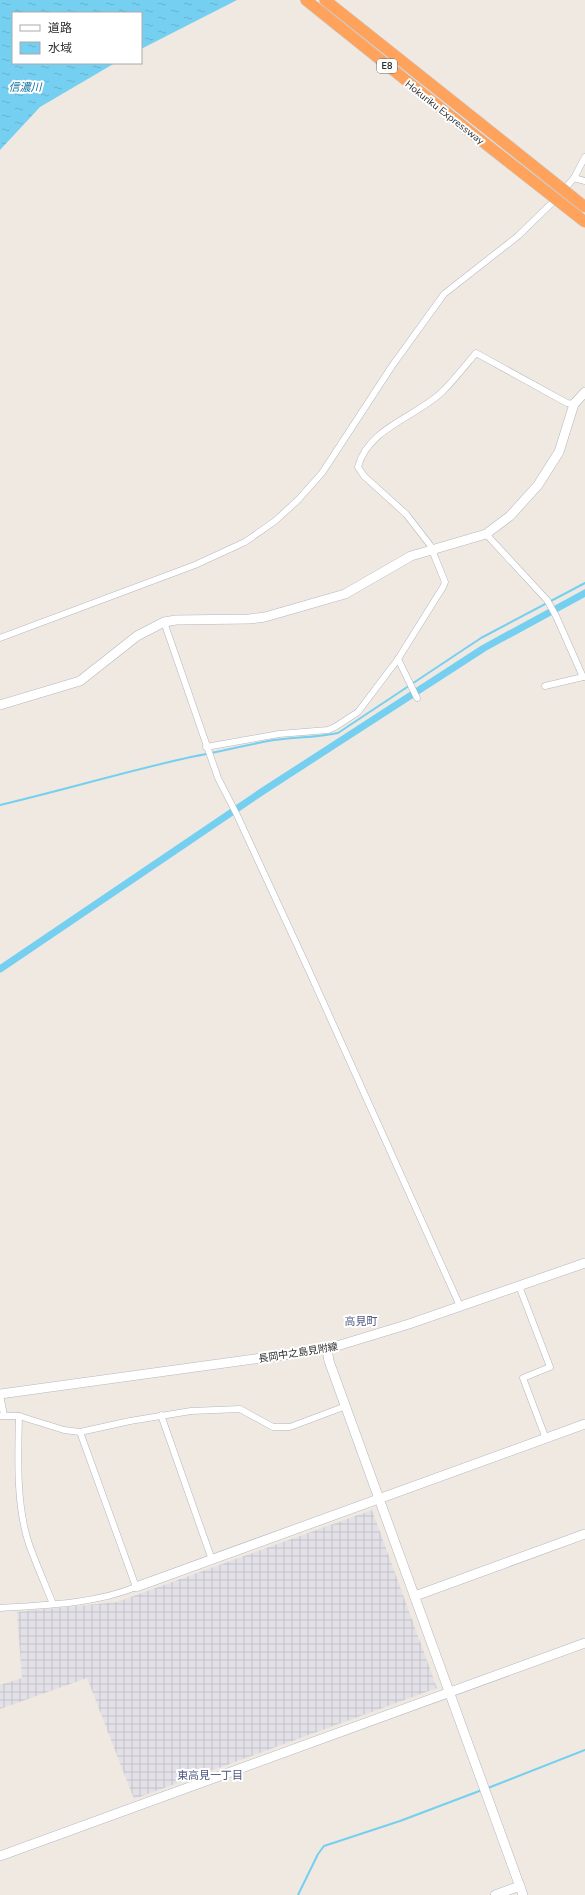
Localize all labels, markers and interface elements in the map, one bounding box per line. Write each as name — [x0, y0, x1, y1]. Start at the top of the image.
legend — [12, 12, 142, 64]
text: 道路 — [48, 20, 72, 36]
text: 水域 — [48, 40, 72, 56]
road number: E8 — [377, 59, 397, 73]
street label: Hokuriku Expressway — [402, 77, 488, 149]
water label: 信濃川 — [9, 80, 42, 95]
district label: 高見町 — [345, 1314, 378, 1329]
street label: 長岡中之島見附線 — [258, 1340, 339, 1366]
district label: 東高見一丁目 — [177, 1768, 243, 1783]

